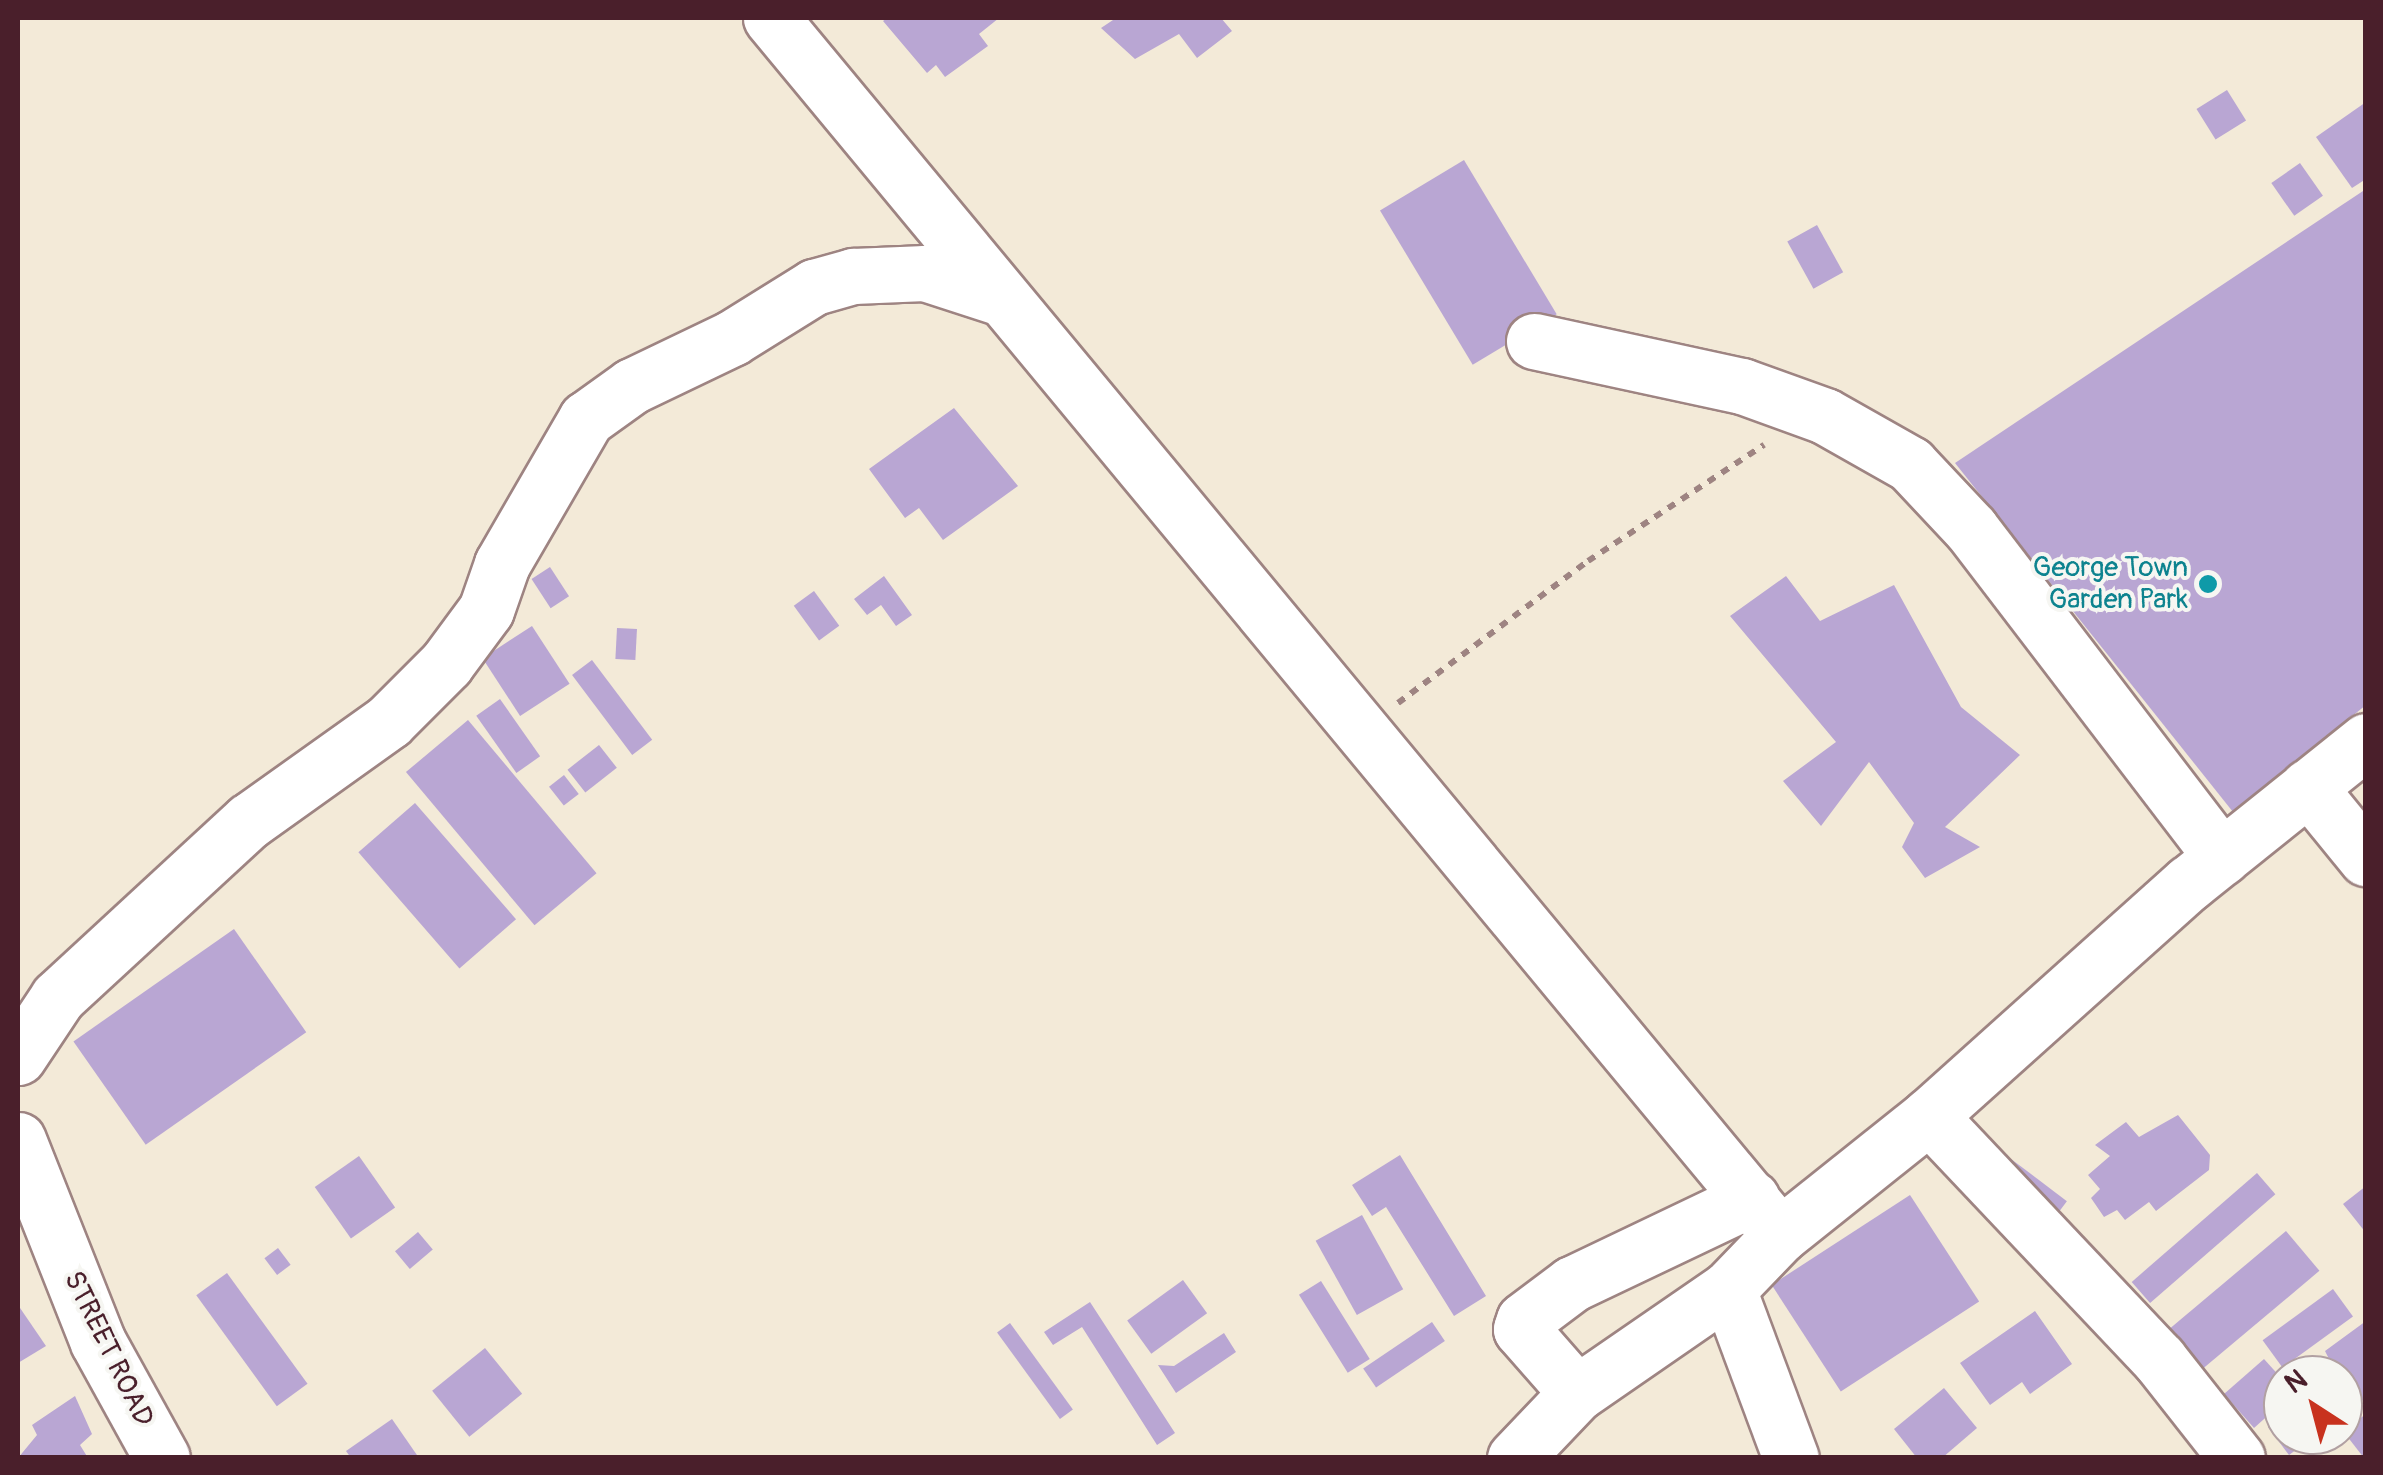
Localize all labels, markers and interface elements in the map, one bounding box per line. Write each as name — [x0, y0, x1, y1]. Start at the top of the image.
place label: George Town Garden Park — [2033, 551, 2188, 617]
marker: George Town Garden Park — [2197, 573, 2219, 595]
street label: STREET ROAD — [56, 1266, 160, 1432]
north arrow — [2263, 1355, 2363, 1455]
text: N — [2278, 1362, 2314, 1402]

